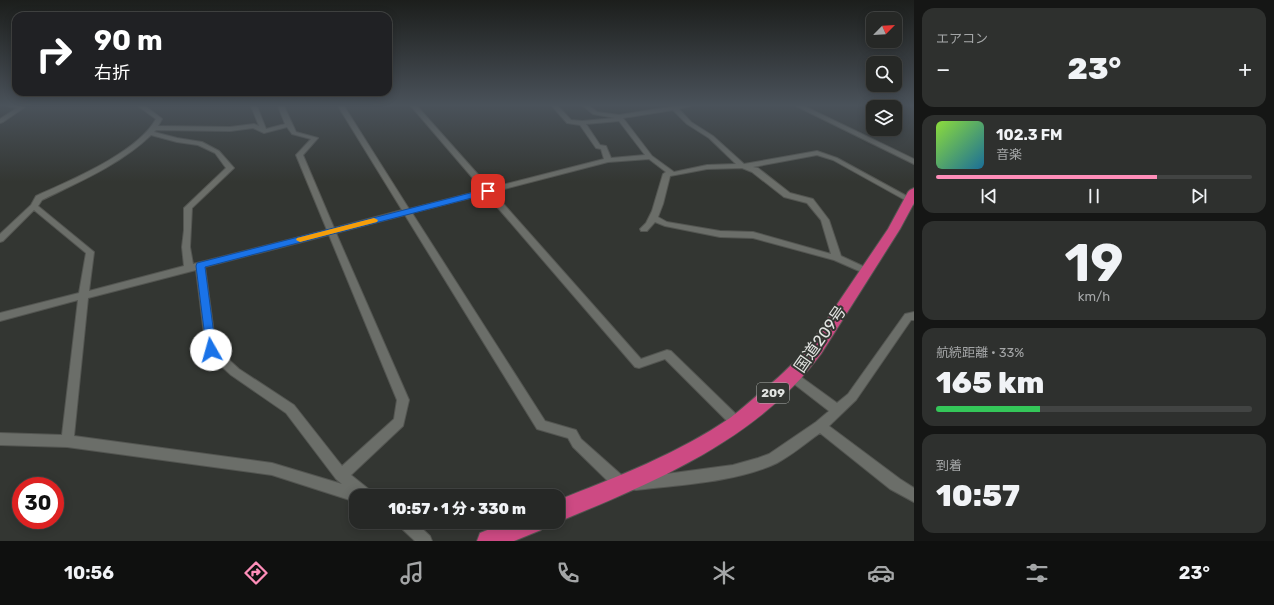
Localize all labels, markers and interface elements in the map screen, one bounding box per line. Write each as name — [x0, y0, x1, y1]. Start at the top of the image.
north arrow — [866, 12, 902, 48]
map controls — [866, 12, 902, 136]
text: 90 m — [94, 24, 163, 57]
icon: right — [28, 28, 80, 80]
text: エアコン — [936, 31, 988, 46]
text: 23° — [1068, 51, 1121, 87]
button: search — [866, 56, 902, 92]
text: − — [936, 56, 950, 83]
text: + — [1238, 56, 1252, 83]
text: 右折 — [94, 62, 130, 84]
button: layers — [866, 100, 902, 136]
text: 102.3 FM — [996, 126, 1062, 144]
text: 音楽 — [996, 147, 1022, 162]
pin — [471, 174, 505, 208]
icon: arrive — [477, 180, 499, 202]
icon: previous — [978, 185, 1000, 207]
icon: pause — [1083, 185, 1105, 207]
icon: next — [1188, 185, 1210, 207]
text: 19 — [1064, 232, 1124, 294]
text: km/h — [1078, 289, 1110, 304]
street label: 国道209号 — [790, 302, 850, 376]
position arrow — [190, 329, 232, 371]
text: 航続距離 · 33% — [936, 345, 1024, 360]
text: 165 km — [936, 365, 1044, 401]
road number: 209 — [757, 383, 789, 403]
text: 到着 — [936, 458, 962, 473]
speed limit sign: 30 — [12, 477, 64, 529]
text: 10:57 — [936, 478, 1020, 514]
text: 10:57 · 1 分 · 330 m — [388, 500, 526, 518]
icon: directions — [242, 559, 270, 587]
icon: music — [398, 559, 426, 587]
icon: phone — [554, 559, 582, 587]
icon: climate — [710, 559, 738, 587]
icon: car — [867, 559, 895, 587]
icon: filters — [1023, 559, 1051, 587]
text: 10:56 — [64, 562, 114, 584]
text: 23° — [1179, 562, 1210, 584]

